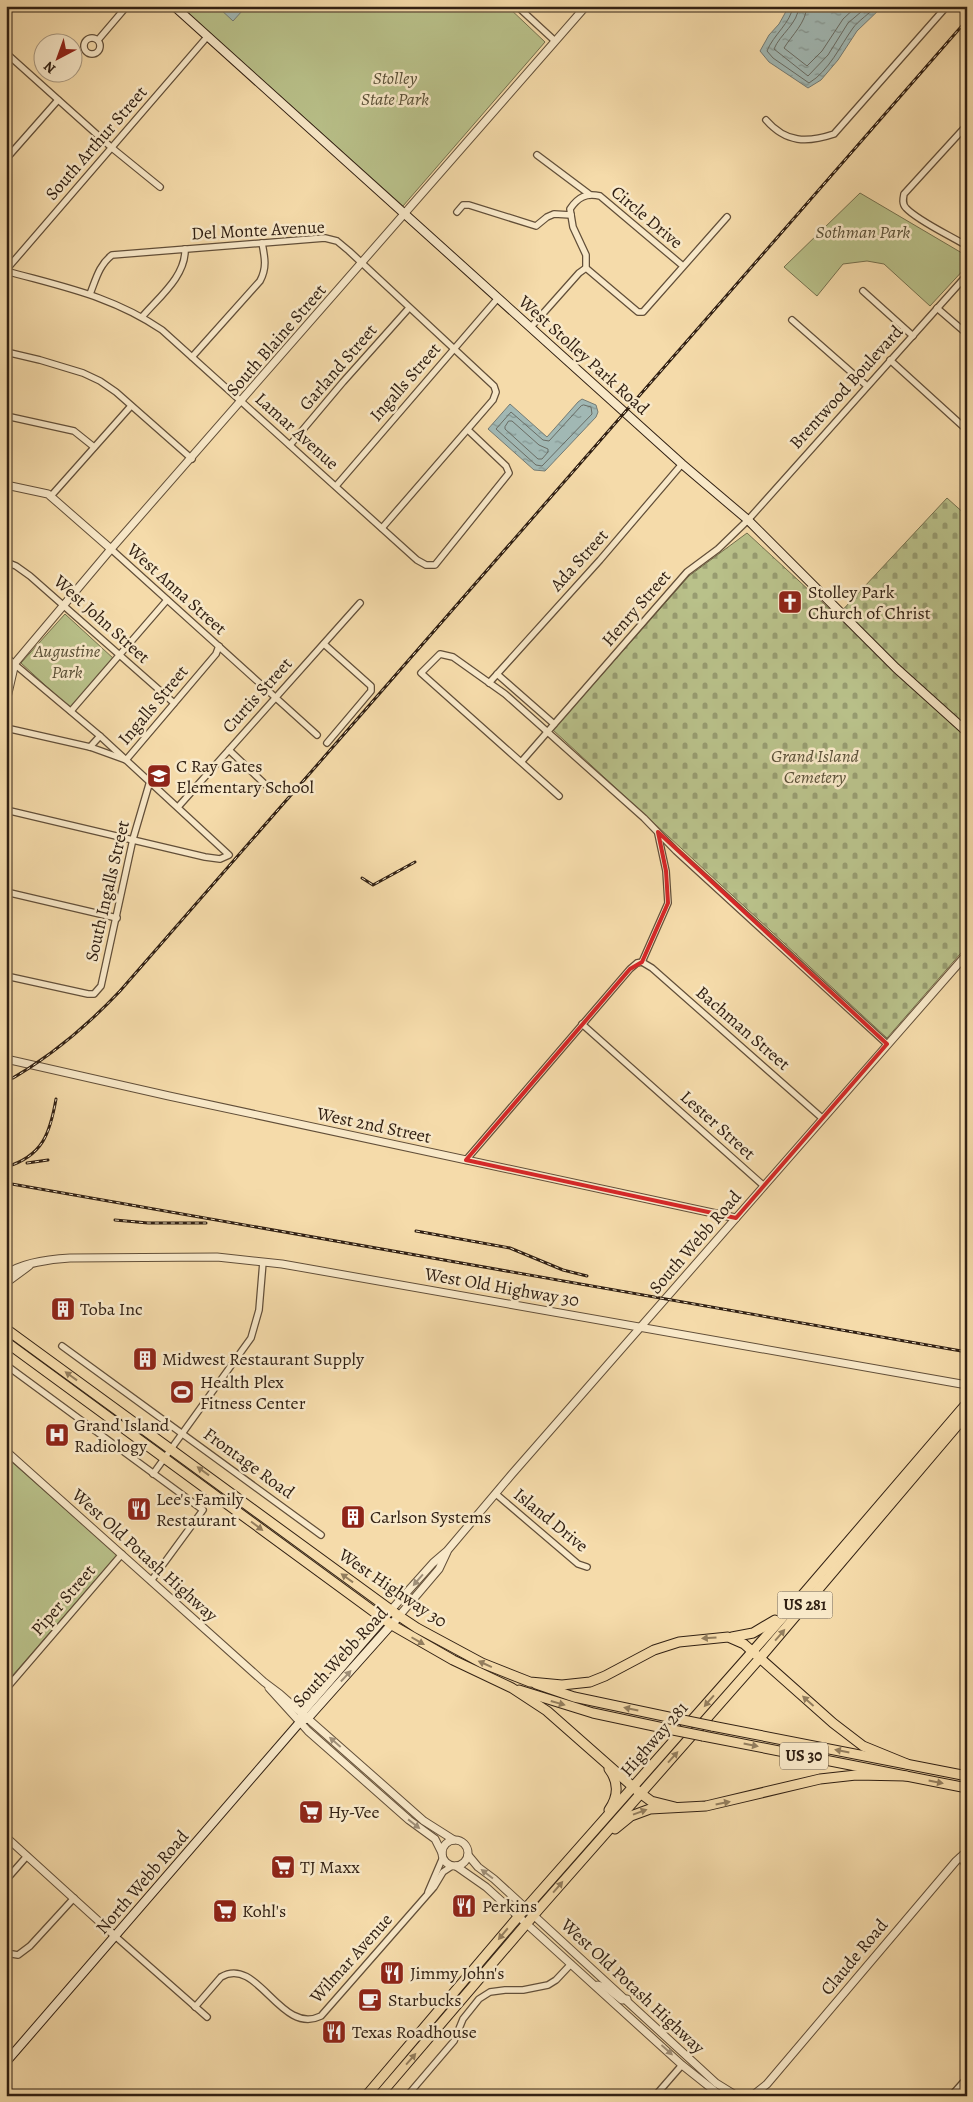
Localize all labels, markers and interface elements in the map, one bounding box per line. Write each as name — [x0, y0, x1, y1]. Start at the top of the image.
north arrow — [32, 32, 82, 82]
text: N — [40, 57, 60, 78]
park label: Stolley State Park — [361, 66, 429, 111]
street label: South Arthur Street — [40, 81, 152, 205]
street label: Circle Drive — [606, 180, 688, 254]
street label: Del Monte Avenue — [191, 215, 325, 245]
park label: Sothman Park — [816, 220, 910, 244]
street label: South Blaine Street — [221, 279, 331, 401]
street label: West Stolley Park Road — [513, 289, 655, 420]
street label: Garland Street — [294, 319, 382, 415]
street label: Brentwood Boulevard — [784, 320, 908, 454]
street label: Ingalls Street — [364, 337, 446, 427]
street label: Lamar Avenue — [250, 387, 344, 475]
street label: Ada Street — [544, 524, 613, 597]
street label: West Anna Street — [121, 537, 232, 640]
street label: Henry Street — [596, 565, 676, 651]
street label: West John Street — [48, 569, 155, 669]
place label: Stolley Park Church of Christ — [808, 580, 931, 625]
church icon: Stolley Park Church of Christ — [777, 589, 803, 615]
park label: Augustine Park — [33, 639, 101, 684]
street label: Curtis Street — [217, 652, 297, 738]
street label: Ingalls Street — [113, 660, 193, 750]
park label: Grand Island Cemetery — [771, 744, 860, 789]
place label: C Ray Gates Elementary School — [176, 754, 314, 799]
school or university icon: C Ray Gates Elementary School — [146, 763, 172, 789]
street label: South Ingalls Street — [79, 818, 135, 964]
street label: Bachman Street — [691, 980, 795, 1076]
street label: Lester Street — [675, 1085, 761, 1165]
street label: West 2nd Street — [314, 1101, 433, 1149]
street label: South Webb Road — [643, 1185, 747, 1299]
street label: West Old Highway 30 — [422, 1261, 581, 1312]
building icon: Toba Inc — [50, 1296, 76, 1322]
place label: Toba Inc — [80, 1297, 143, 1321]
building icon: Midwest Restaurant Supply — [132, 1346, 158, 1372]
place label: Midwest Restaurant Supply — [162, 1347, 365, 1371]
place label: Health Plex Fitness Center — [200, 1370, 306, 1415]
one-way arrow — [64, 1371, 78, 1381]
sports icon: Health Plex Fitness Center — [169, 1379, 195, 1405]
place label: Grand Island Radiology — [74, 1413, 170, 1458]
hospital icon: Grand Island Radiology — [44, 1422, 70, 1448]
street label: Frontage Road — [199, 1422, 300, 1504]
one-way arrow — [196, 1467, 209, 1477]
street label: West Old Potash Highway — [66, 1482, 224, 1628]
street label: Island Drive — [509, 1482, 593, 1558]
place label: Lee's Family Restaurant — [156, 1487, 245, 1532]
restaurant icon: Lee's Family Restaurant — [126, 1496, 152, 1522]
building icon: Carlson Systems — [340, 1504, 366, 1530]
place label: Carlson Systems — [370, 1505, 491, 1529]
one-way arrow — [250, 1521, 264, 1531]
street label: West Highway 30 — [333, 1542, 452, 1633]
street label: Piper Street — [25, 1559, 101, 1641]
one-way arrow — [340, 1573, 354, 1583]
one-way arrow — [412, 1573, 424, 1585]
road number: US 281 — [778, 1592, 832, 1618]
street label: South Webb Road — [287, 1601, 393, 1713]
one-way arrow — [774, 1628, 785, 1641]
one-way arrow — [700, 1635, 716, 1643]
one-way arrow — [411, 1636, 424, 1645]
one-way arrow — [478, 1659, 492, 1667]
one-way arrow — [340, 1670, 352, 1682]
one-way arrow — [704, 1695, 715, 1707]
one-way arrow — [801, 1695, 814, 1706]
street label: Highway 281 — [615, 1696, 693, 1782]
one-way arrow — [550, 1699, 566, 1707]
one-way arrow — [623, 1705, 638, 1713]
one-way arrow — [329, 1737, 342, 1748]
one-way arrow — [743, 1741, 758, 1749]
road number: US 30 — [780, 1742, 828, 1770]
one-way arrow — [833, 1747, 849, 1755]
one-way arrow — [667, 1750, 678, 1763]
one-way arrow — [929, 1778, 945, 1786]
supermarket icon: Hy-Vee — [298, 1799, 324, 1825]
one-way arrow — [716, 1799, 731, 1807]
place label: Hy-Vee — [328, 1800, 380, 1824]
one-way arrow — [633, 1808, 648, 1815]
one-way arrow — [407, 1819, 421, 1829]
street label: North Webb Road — [90, 1825, 194, 1939]
supermarket icon: TJ Maxx — [270, 1854, 296, 1880]
place label: TJ Maxx — [300, 1855, 360, 1879]
one-way arrow — [480, 1869, 494, 1879]
one-way arrow — [552, 1882, 564, 1894]
restaurant icon: Perkins — [451, 1893, 477, 1919]
place label: Perkins — [482, 1894, 537, 1918]
supermarket icon: Kohl's — [212, 1898, 238, 1924]
place label: Kohl's — [242, 1899, 286, 1923]
street label: Wilmar Avenue — [304, 1908, 398, 2009]
street label: West Old Potash Highway — [555, 1912, 711, 2060]
street label: Claude Road — [815, 1914, 893, 2000]
one-way arrow — [498, 1927, 509, 1940]
restaurant icon: Jimmy John's — [379, 1960, 405, 1986]
place label: Jimmy John's — [410, 1961, 504, 1985]
cafe icon: Starbucks — [357, 1987, 383, 2013]
place label: Starbucks — [388, 1988, 461, 2012]
restaurant icon: Texas Roadhouse — [321, 2019, 347, 2045]
place label: Texas Roadhouse — [352, 2020, 477, 2044]
one-way arrow — [660, 2044, 672, 2056]
one-way arrow — [405, 2052, 416, 2065]

